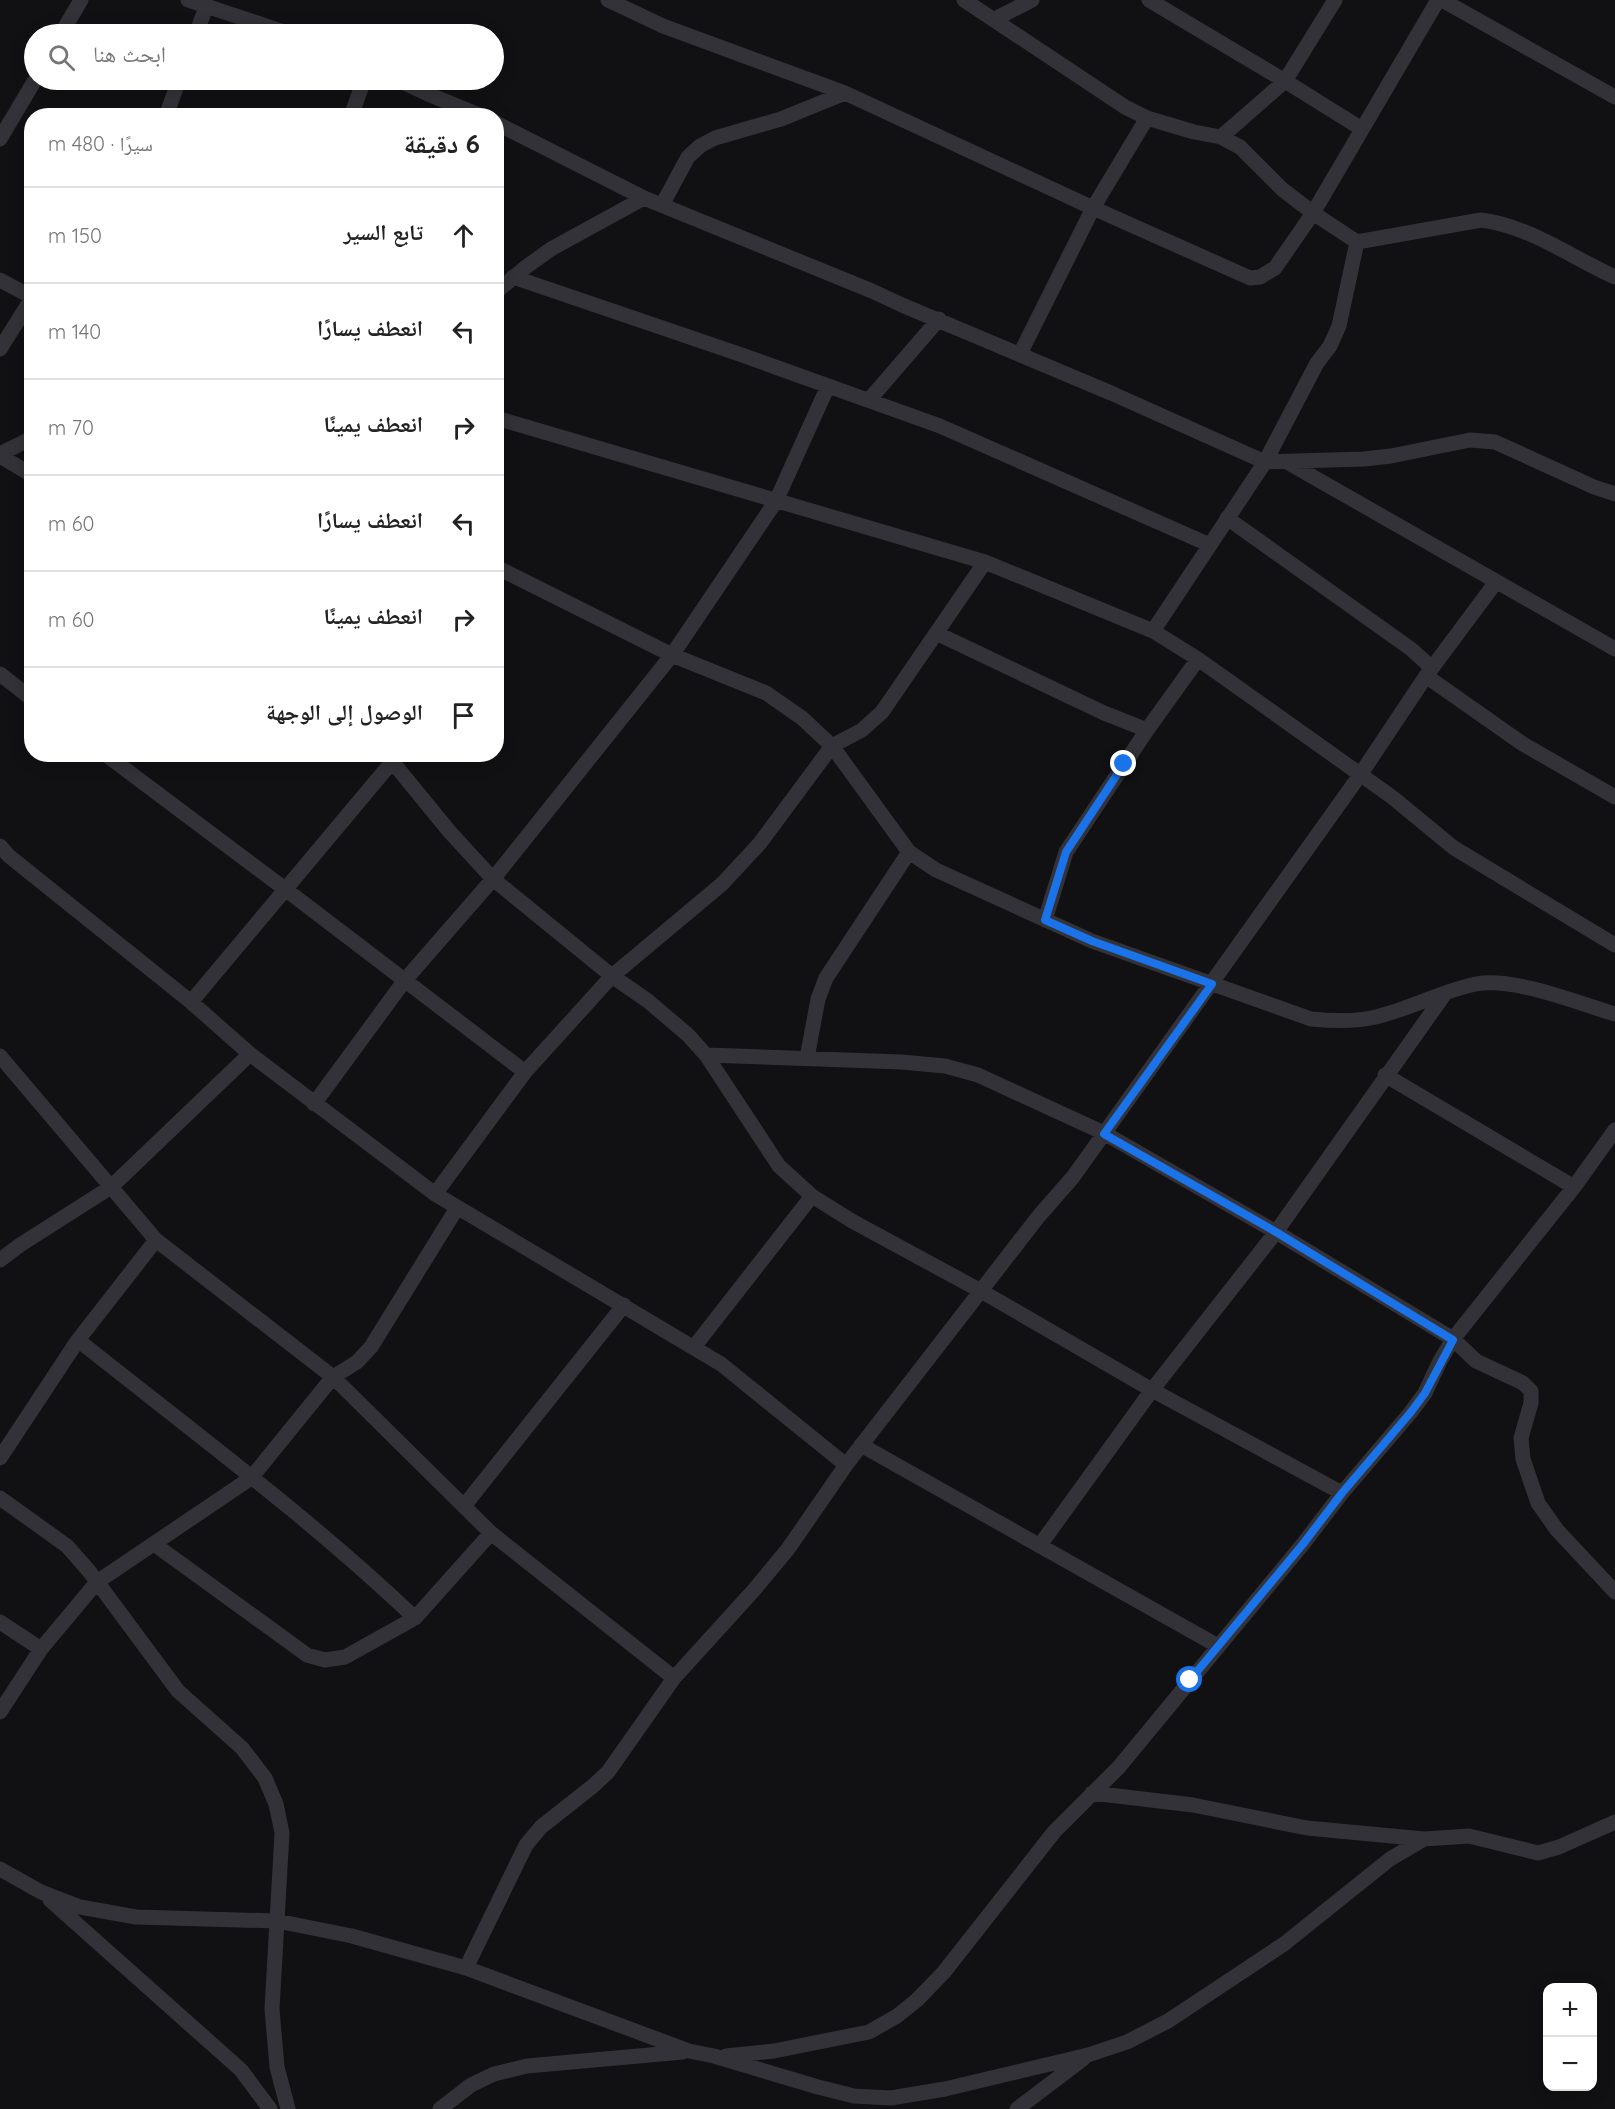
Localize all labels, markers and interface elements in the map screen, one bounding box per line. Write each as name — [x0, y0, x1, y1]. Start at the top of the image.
search box — [24, 24, 504, 90]
text: ابحث هنا — [93, 40, 166, 68]
icon: search — [45, 41, 78, 74]
text: 6 دقيقة — [404, 127, 480, 160]
text: سيرًا · 480 m — [48, 131, 153, 156]
text: تابع السير — [343, 218, 423, 246]
icon: ahead — [447, 219, 480, 252]
text: 150 m — [48, 223, 102, 248]
text: انعطف يسارًا — [317, 314, 423, 342]
icon: left — [447, 315, 480, 348]
text: 140 m — [48, 319, 101, 344]
text: انعطف يمينًا — [324, 410, 423, 438]
icon: right — [447, 411, 480, 444]
text: 70 m — [48, 415, 94, 440]
text: انعطف يسارًا — [317, 506, 423, 534]
icon: left — [447, 507, 480, 540]
text: 60 m — [48, 511, 94, 536]
text: انعطف يمينًا — [324, 602, 423, 630]
icon: right — [447, 603, 480, 636]
text: 60 m — [48, 607, 94, 632]
text: الوصول إلى الوجهة — [266, 698, 423, 726]
icon: arrive — [447, 699, 480, 732]
route end — [1110, 750, 1136, 776]
route start — [1176, 1666, 1202, 1692]
map controls — [1543, 1983, 1597, 2091]
button: + — [1543, 1983, 1597, 2037]
button: − — [1543, 2037, 1597, 2091]

